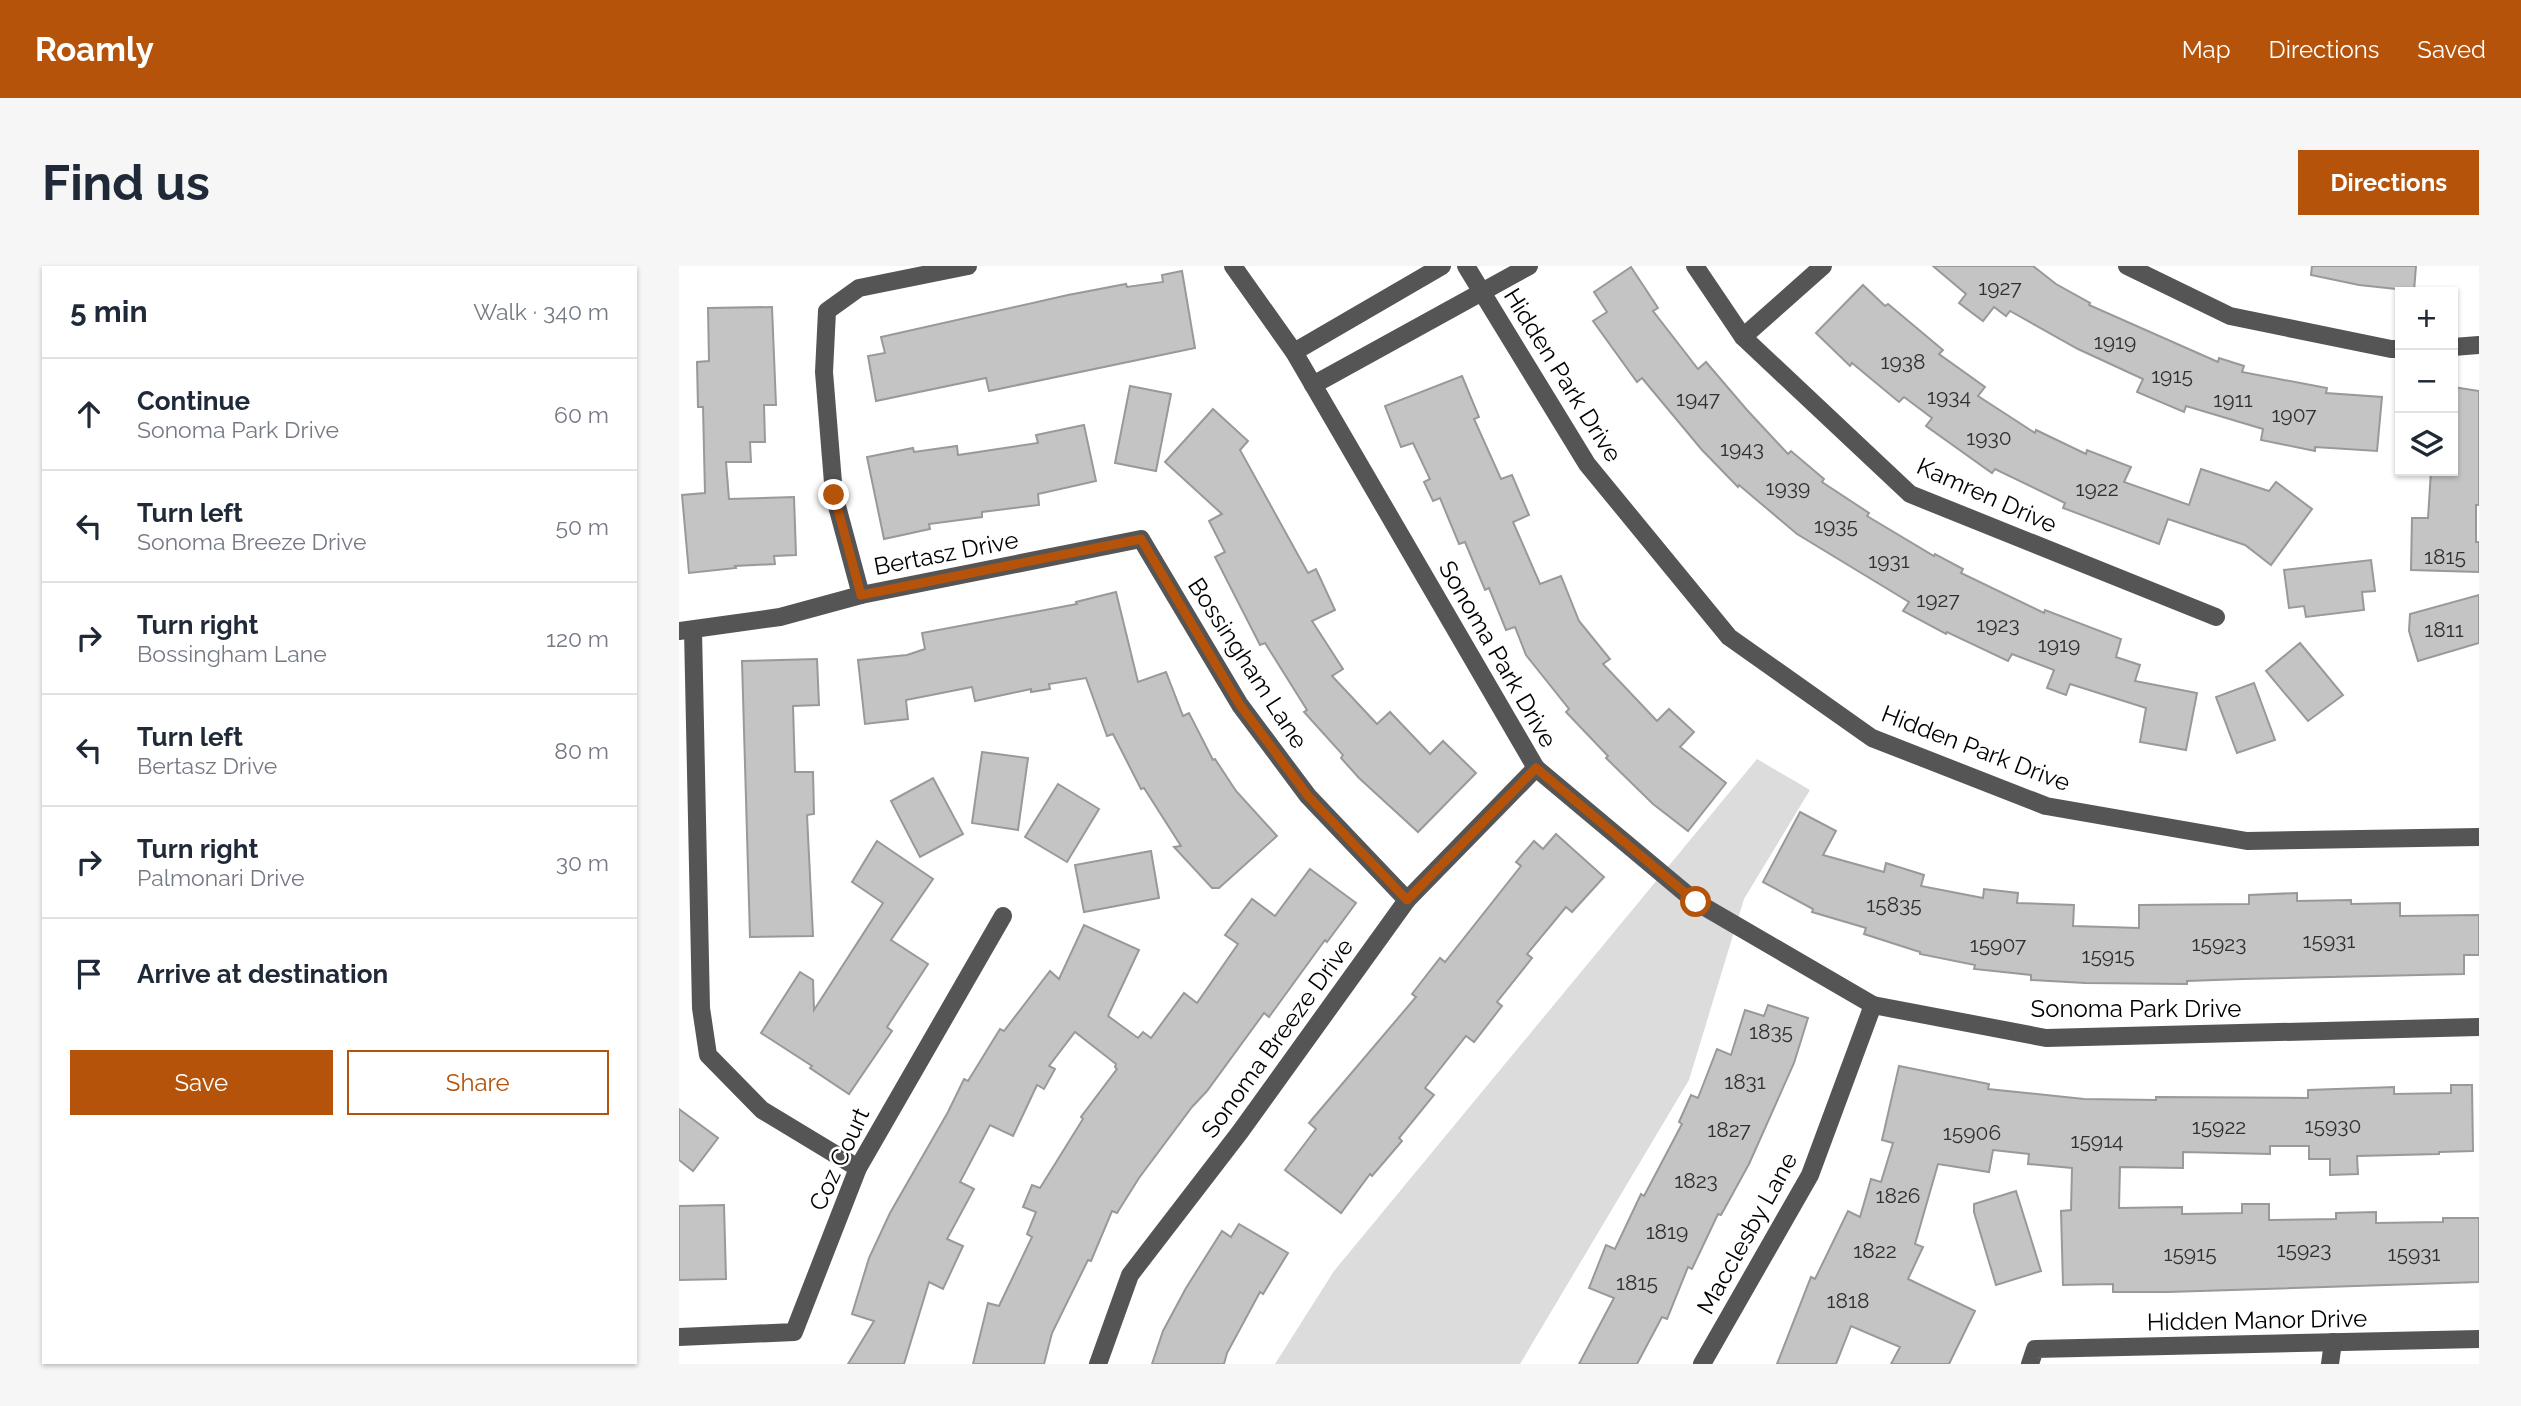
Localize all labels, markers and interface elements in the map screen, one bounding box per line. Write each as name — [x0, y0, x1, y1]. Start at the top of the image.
text: Roamly — [35, 30, 154, 69]
text: Map — [2182, 35, 2231, 64]
text: Directions — [2269, 35, 2379, 64]
text: Saved — [2417, 35, 2486, 64]
button: Directions — [2298, 150, 2479, 215]
text: Find us — [42, 154, 210, 211]
house number: 1927 — [1978, 275, 2022, 300]
street label: Hidden Park Drive — [1498, 283, 1628, 467]
map controls — [2395, 287, 2458, 476]
button: + — [2395, 287, 2458, 350]
text: 5 min — [70, 294, 148, 329]
text: Walk · 340 m — [473, 298, 609, 325]
house number: 1919 — [2094, 329, 2136, 354]
house number: 1938 — [1881, 349, 1925, 374]
button: − — [2395, 350, 2458, 413]
house number: 1915 — [2151, 363, 2193, 388]
house number: 1934 — [1927, 384, 1971, 409]
text: Continue — [137, 386, 250, 416]
house number: 1947 — [1676, 386, 1721, 411]
house number: 1911 — [2213, 387, 2253, 412]
icon: ahead — [70, 395, 108, 433]
text: 60 m — [554, 401, 609, 428]
house number: 1907 — [2271, 402, 2317, 427]
button: layers — [2395, 413, 2458, 476]
text: Sonoma Park Drive — [137, 416, 339, 443]
house number: 1930 — [1966, 425, 2012, 450]
house number: 1943 — [1720, 436, 1764, 461]
street label: Kamren Drive — [1913, 451, 2061, 539]
house number: 1939 — [1766, 475, 1810, 500]
house number: 1922 — [2075, 476, 2119, 501]
route end — [818, 479, 849, 510]
text: Turn left — [137, 498, 243, 528]
icon: left — [70, 507, 108, 545]
text: 50 m — [555, 513, 609, 540]
house number: 1935 — [1814, 513, 1858, 538]
street label: Bertasz Drive — [871, 525, 1021, 581]
text: Sonoma Breeze Drive — [137, 528, 366, 555]
house number: 1815 — [2424, 544, 2466, 569]
house number: 1931 — [1868, 548, 1910, 573]
street label: Sonoma Park Drive — [1433, 555, 1563, 753]
street label: Bossingham Lane — [1182, 572, 1314, 754]
house number: 1927 — [1916, 587, 1960, 612]
text: Turn right — [137, 610, 258, 640]
house number: 1923 — [1976, 612, 2020, 637]
house number: 1811 — [2424, 617, 2464, 642]
icon: right — [70, 619, 108, 657]
text: 120 m — [546, 625, 609, 652]
house number: 1919 — [2038, 632, 2080, 657]
text: Bossingham Lane — [137, 640, 327, 667]
street label: Hidden Park Drive — [1878, 699, 2074, 797]
text: Turn left — [137, 722, 243, 752]
icon: left — [70, 731, 108, 769]
text: 80 m — [554, 737, 609, 764]
text: Bertasz Drive — [137, 752, 277, 779]
text: Turn right — [137, 834, 258, 864]
icon: right — [70, 843, 108, 881]
text: 30 m — [556, 849, 609, 876]
text: Palmonari Drive — [137, 864, 305, 891]
route start — [1680, 886, 1711, 917]
house number: 15835 — [1866, 892, 1922, 917]
house number: 15931 — [2303, 928, 2355, 953]
house number: 15923 — [2192, 931, 2246, 956]
house number: 15907 — [1970, 932, 2027, 957]
street label: Sonoma Breeze Drive — [1195, 933, 1359, 1143]
house number: 15915 — [2081, 943, 2135, 968]
icon: arrive — [70, 955, 108, 993]
text: Arrive at destination — [137, 959, 388, 989]
street label: Sonoma Park Drive — [2031, 994, 2241, 1023]
house number: 1835 — [1749, 1019, 1793, 1044]
button: Save — [70, 1050, 333, 1115]
button: Share — [347, 1050, 609, 1115]
house number: 1831 — [1724, 1069, 1766, 1094]
street label: Coz Court — [803, 1103, 875, 1215]
house number: 15930 — [2305, 1113, 2361, 1138]
house number: 15922 — [2192, 1114, 2246, 1139]
house number: 1827 — [1707, 1117, 1752, 1142]
house number: 15906 — [1943, 1120, 2001, 1145]
house number: 15914 — [2070, 1128, 2124, 1153]
street label: Macclesby Lane — [1691, 1147, 1803, 1319]
house number: 1823 — [1674, 1168, 1718, 1193]
house number: 1826 — [1875, 1183, 1921, 1208]
house number: 1819 — [1646, 1219, 1688, 1244]
house number: 15923 — [2277, 1237, 2331, 1262]
house number: 1822 — [1853, 1238, 1897, 1263]
house number: 15915 — [2163, 1241, 2217, 1266]
house number: 15931 — [2388, 1241, 2440, 1266]
house number: 1815 — [1616, 1270, 1658, 1295]
house number: 1818 — [1827, 1288, 1869, 1313]
street label: Hidden Manor Drive — [2146, 1304, 2368, 1336]

